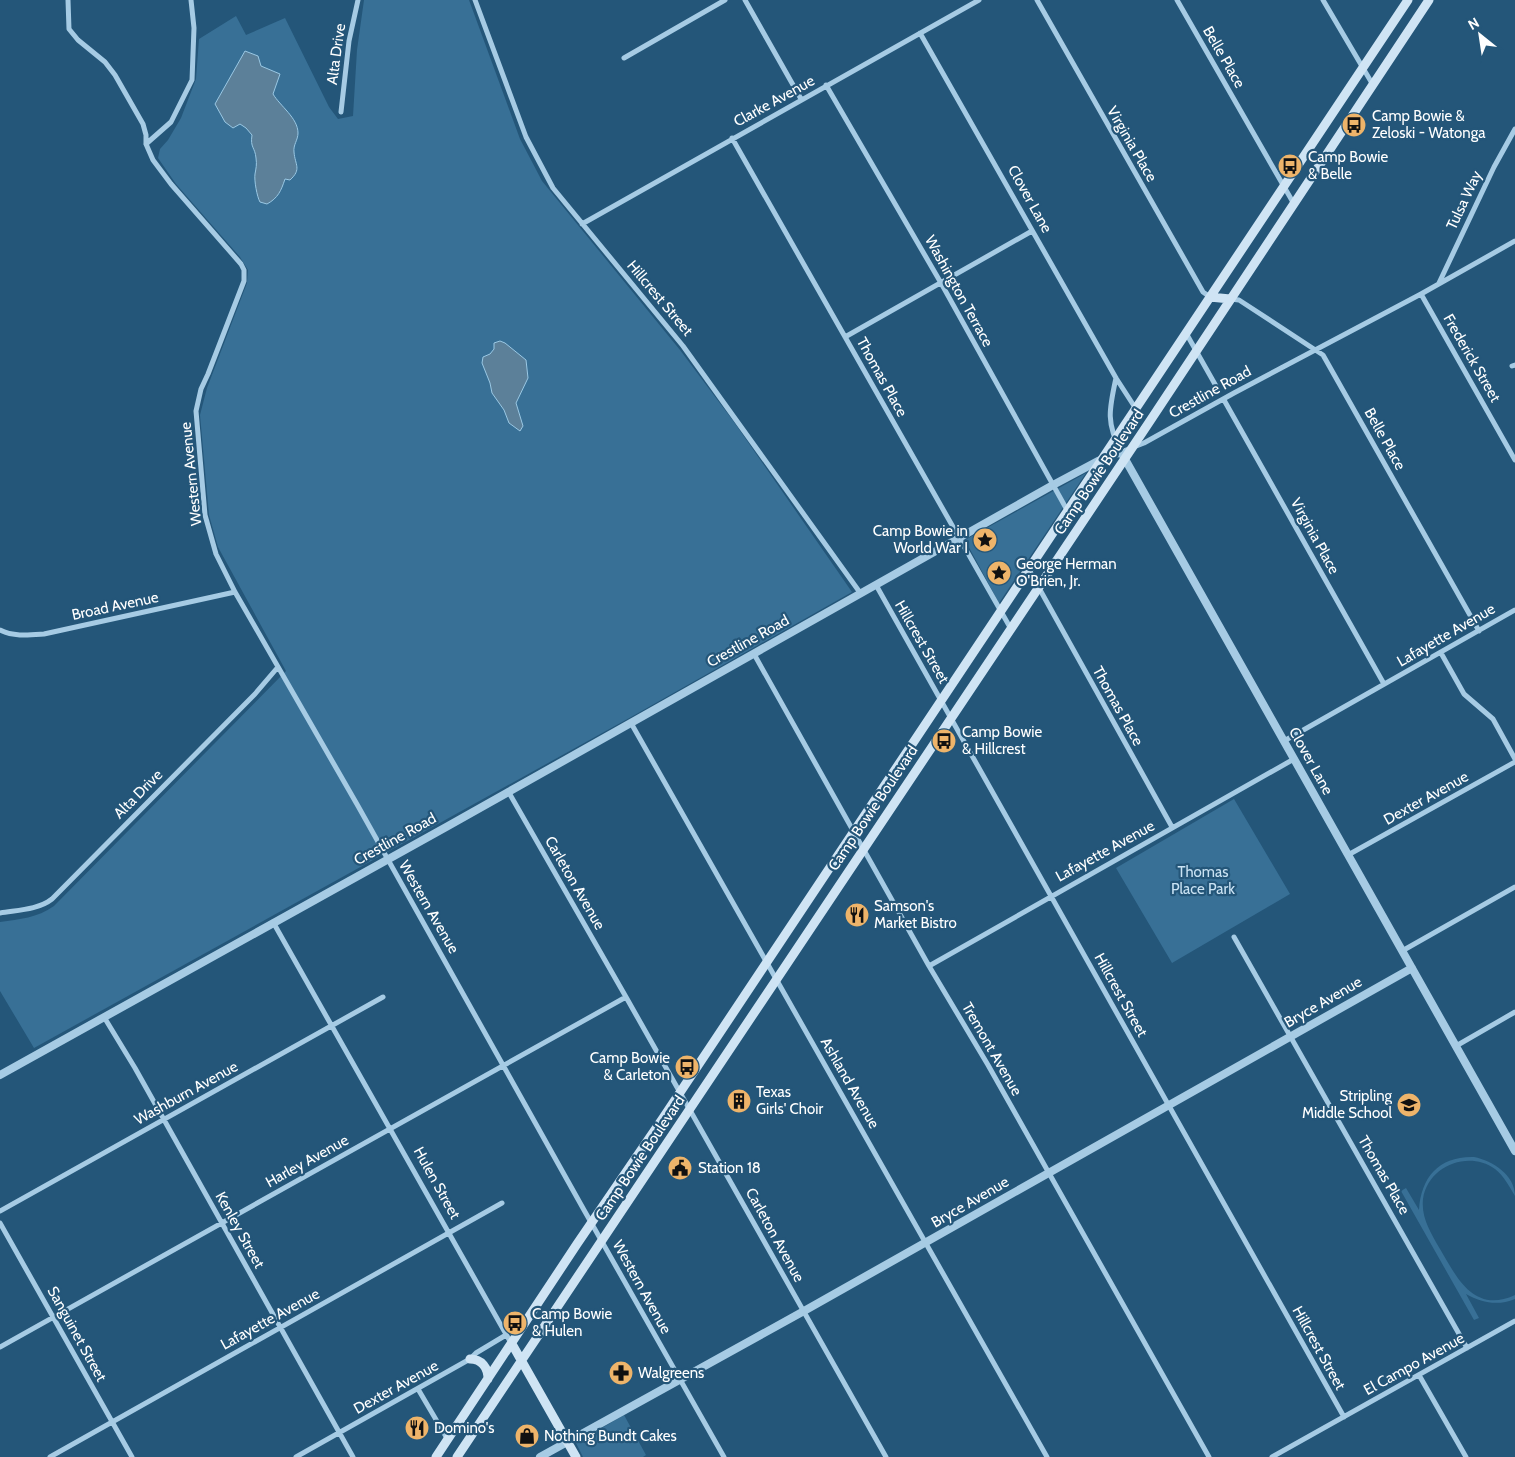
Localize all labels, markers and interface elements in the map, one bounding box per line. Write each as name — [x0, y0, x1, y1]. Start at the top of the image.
north arrow — [1455, 10, 1505, 60]
text: N — [1465, 13, 1482, 34]
street label: Alta Drive — [323, 22, 349, 86]
street label: Belle Place — [1199, 23, 1249, 91]
street label: Clarke Avenue — [730, 71, 818, 131]
street label: Virginia Place — [1103, 103, 1161, 185]
place label: Camp Bowie & Zeloski - Watonga — [1372, 107, 1486, 142]
bus stop icon: Camp Bowie & Zeloski - Watonga — [1341, 112, 1367, 138]
place label: Camp Bowie & Belle — [1308, 148, 1389, 183]
bus stop icon: Camp Bowie & Belle — [1277, 153, 1303, 179]
street label: Clover Lane — [1004, 162, 1056, 236]
street label: Tulsa Way — [1443, 167, 1486, 232]
street label: Washington Terrace — [921, 232, 997, 350]
street label: Hillcrest Street — [623, 257, 697, 339]
street label: Frederick Street — [1440, 311, 1504, 405]
street label: Thomas Place — [853, 334, 911, 420]
street label: Crestline Road — [1166, 362, 1254, 422]
street label: Belle Place — [1361, 405, 1410, 474]
street label: Camp Bowie Boulevard — [1050, 406, 1148, 538]
street label: Western Avenue — [177, 421, 205, 527]
street label: Virginia Place — [1287, 495, 1343, 578]
place label: Camp Bowie in World War I — [873, 522, 968, 557]
place icon: Camp Bowie in World War I — [972, 527, 998, 553]
place label: George Herman O'Brien, Jr. — [1016, 555, 1117, 590]
place icon: George Herman O'Brien, Jr. — [986, 560, 1012, 586]
street label: Broad Avenue — [70, 588, 160, 624]
street label: Hillcrest Street — [891, 597, 953, 687]
street label: Lafayette Avenue — [1394, 599, 1498, 670]
street label: Crestline Road — [704, 611, 792, 671]
street label: Thomas Place — [1089, 663, 1147, 749]
place label: Camp Bowie & Hillcrest — [962, 723, 1043, 758]
street label: Clover Lane — [1285, 724, 1337, 798]
bus stop icon: Camp Bowie & Hillcrest — [931, 728, 957, 754]
street label: Camp Bowie Boulevard — [824, 742, 922, 874]
street label: Alta Drive — [110, 766, 166, 822]
street label: Dexter Avenue — [1381, 767, 1472, 829]
street label: Crestline Road — [351, 809, 439, 869]
street label: Lafayette Avenue — [1052, 816, 1158, 886]
street label: Carleton Avenue — [541, 833, 609, 933]
street label: Western Avenue — [395, 857, 463, 957]
park label: Thomas Place Park — [1171, 863, 1235, 898]
place label: Samson's Market Bistro — [874, 897, 957, 932]
restaurant icon: Samson's Market Bistro — [844, 902, 870, 928]
street label: Hillcrest Street — [1091, 950, 1151, 1040]
street label: Bryce Avenue — [1281, 972, 1365, 1031]
street label: Tremont Avenue — [958, 999, 1026, 1099]
street label: Ashland Avenue — [817, 1034, 883, 1132]
place label: Camp Bowie & Carleton — [590, 1049, 670, 1084]
bus stop icon: Camp Bowie & Carleton — [674, 1054, 700, 1080]
street label: Washburn Avenue — [131, 1057, 241, 1129]
place label: Texas Girls' Choir — [756, 1083, 823, 1118]
place label: Stripling Middle School — [1302, 1087, 1393, 1122]
building icon: Texas Girls' Choir — [726, 1088, 752, 1114]
street label: Camp Bowie Boulevard — [591, 1092, 689, 1224]
school or university icon: Stripling Middle School — [1396, 1092, 1422, 1118]
street label: Harley Avenue — [262, 1131, 352, 1191]
street label: Thomas Place — [1354, 1132, 1414, 1218]
street label: Hulen Street — [410, 1144, 464, 1222]
public building icon: Station 18 — [667, 1155, 693, 1181]
place label: Station 18 — [698, 1159, 761, 1177]
street label: Bryce Avenue — [928, 1172, 1012, 1231]
street label: Carleton Avenue — [742, 1185, 808, 1286]
street label: Kenley Street — [212, 1189, 268, 1271]
street label: Western Avenue — [609, 1237, 675, 1337]
street label: Sanguinet Street — [43, 1283, 111, 1385]
street label: Lafayette Avenue — [217, 1284, 323, 1354]
street label: Hillcrest Street — [1289, 1303, 1349, 1393]
place label: Camp Bowie & Hulen — [532, 1305, 613, 1340]
bus stop icon: Camp Bowie & Hulen — [502, 1310, 528, 1336]
street label: El Campo Avenue — [1360, 1329, 1468, 1399]
street label: Dexter Avenue — [351, 1356, 442, 1418]
pharmacy icon: Walgreens — [608, 1360, 634, 1386]
place label: Walgreens — [638, 1364, 704, 1382]
restaurant icon: Domino's — [404, 1415, 430, 1441]
place label: Domino's — [434, 1419, 494, 1437]
shop icon: Nothing Bundt Cakes — [514, 1423, 540, 1449]
place label: Nothing Bundt Cakes — [544, 1427, 677, 1445]

